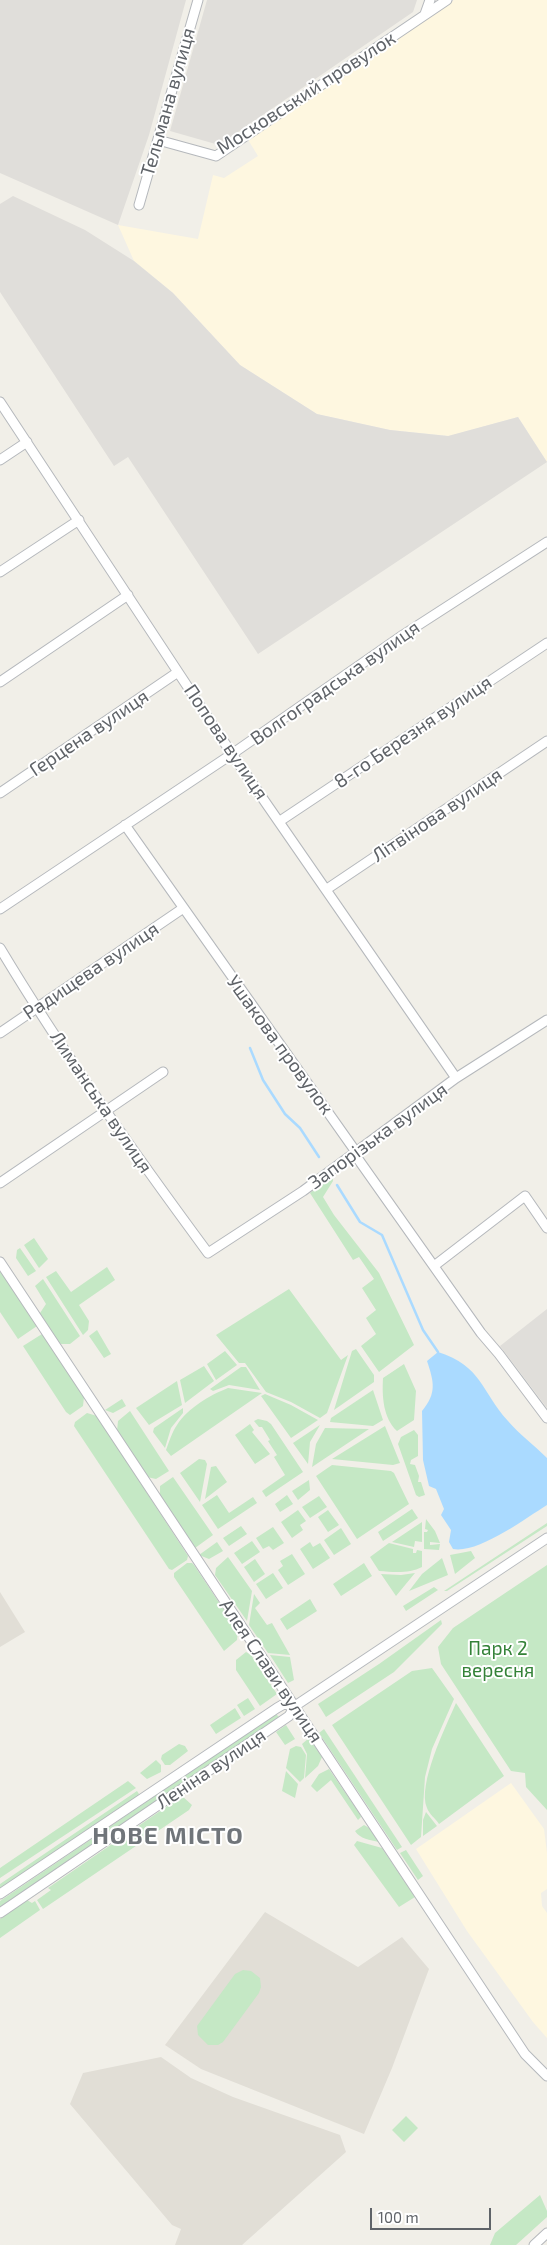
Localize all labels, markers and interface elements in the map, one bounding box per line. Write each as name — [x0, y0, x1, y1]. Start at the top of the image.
street label: Тельмана вулиця — [136, 25, 200, 179]
street label: Московський провулок — [212, 27, 400, 159]
street label: Волгоградська вулиця — [246, 616, 424, 750]
street label: 8-го Березня вулиця — [330, 671, 496, 793]
street label: Попова вулиця — [179, 680, 273, 804]
street label: Герцена вулиця — [25, 685, 153, 781]
street label: Літвінова вулиця — [368, 763, 506, 867]
street label: Радищева вулиця — [19, 917, 163, 1025]
street label: Ушакова провулок — [222, 971, 338, 1119]
street label: Лиманська вулиця — [45, 1027, 157, 1177]
street label: Запорізька вулиця — [304, 1078, 452, 1194]
street label: Алея Слави вулиця — [214, 1595, 328, 1747]
park label: Парк 2 вересня — [462, 1638, 534, 1682]
street label: Леніна вулиця — [152, 1724, 270, 1814]
district label: НОВЕ МІСТО — [91, 1822, 245, 1850]
scale bar — [372, 2198, 493, 2230]
text: 100 m — [378, 2208, 419, 2226]

